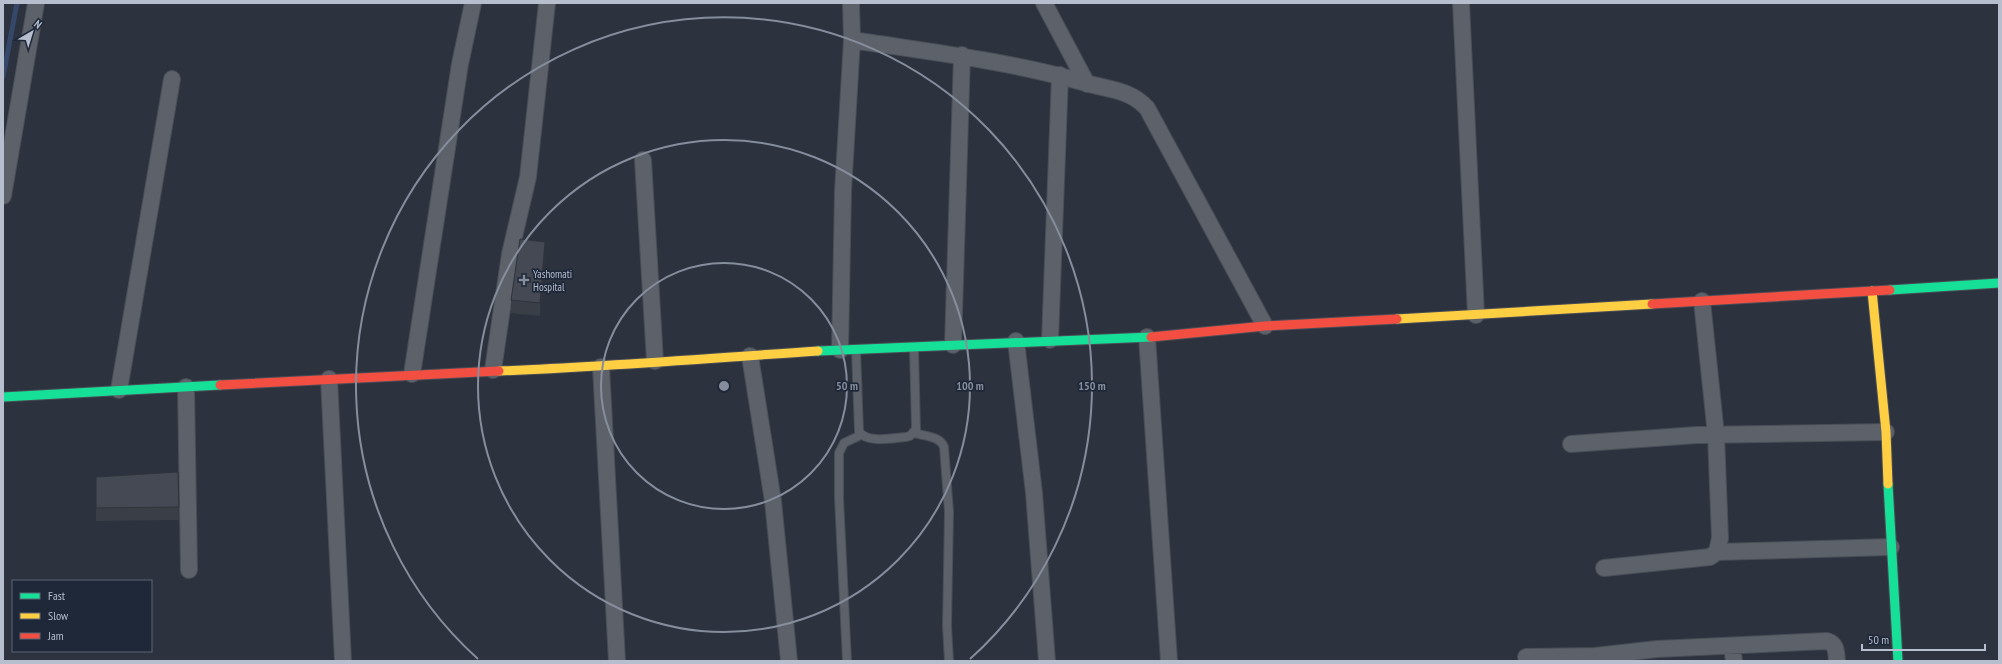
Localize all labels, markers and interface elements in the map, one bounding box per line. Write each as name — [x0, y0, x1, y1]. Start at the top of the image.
north arrow — [12, 12, 52, 52]
text: N — [32, 17, 45, 31]
place label: Yashomati Hospital — [533, 267, 572, 294]
marker: Yashomati Hospital — [518, 274, 530, 286]
text: 50 m — [836, 378, 858, 393]
text: 100 m — [956, 378, 984, 393]
text: 150 m — [1078, 378, 1106, 393]
centre of rings — [717, 379, 731, 393]
legend — [12, 580, 152, 652]
text: Fast — [48, 588, 66, 603]
text: Slow — [48, 608, 69, 623]
scale bar — [1862, 626, 1985, 652]
text: Jam — [47, 628, 64, 643]
text: 50 m — [1868, 632, 1889, 647]

